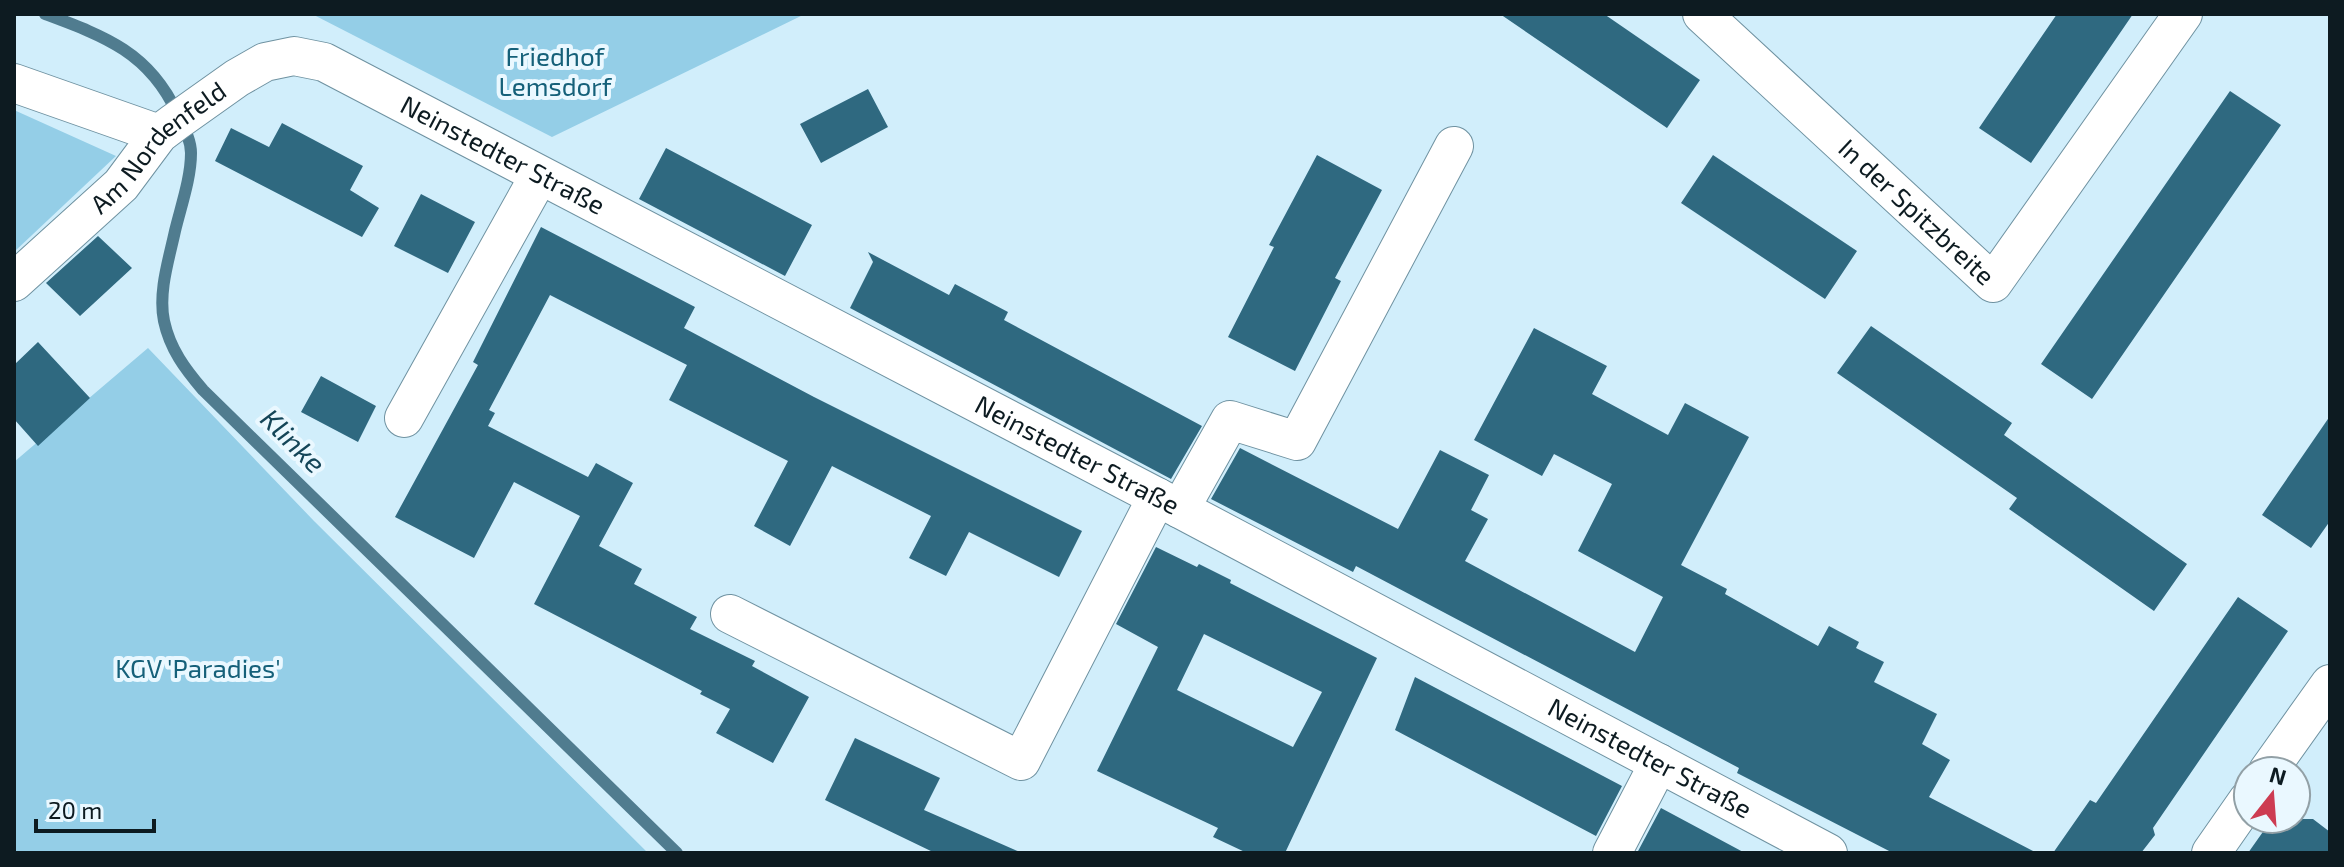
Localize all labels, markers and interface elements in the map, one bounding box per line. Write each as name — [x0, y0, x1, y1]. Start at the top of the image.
park label: Friedhof Lemsdorf — [498, 40, 613, 101]
street label: Am Nordenfeld — [83, 74, 231, 219]
street label: Neinstedter Straße — [396, 88, 611, 220]
street label: In der Spitzbreite — [1833, 132, 2002, 291]
street label: Neinstedter Straße — [970, 388, 1185, 520]
water label: Klinke — [254, 401, 333, 480]
park label: KGV 'Paradies' — [115, 652, 281, 683]
street label: Neinstedter Straße — [1543, 690, 1758, 824]
north arrow — [2232, 755, 2312, 835]
text: N — [2267, 760, 2290, 790]
scale bar — [36, 783, 154, 833]
text: 20 m — [48, 795, 102, 824]

